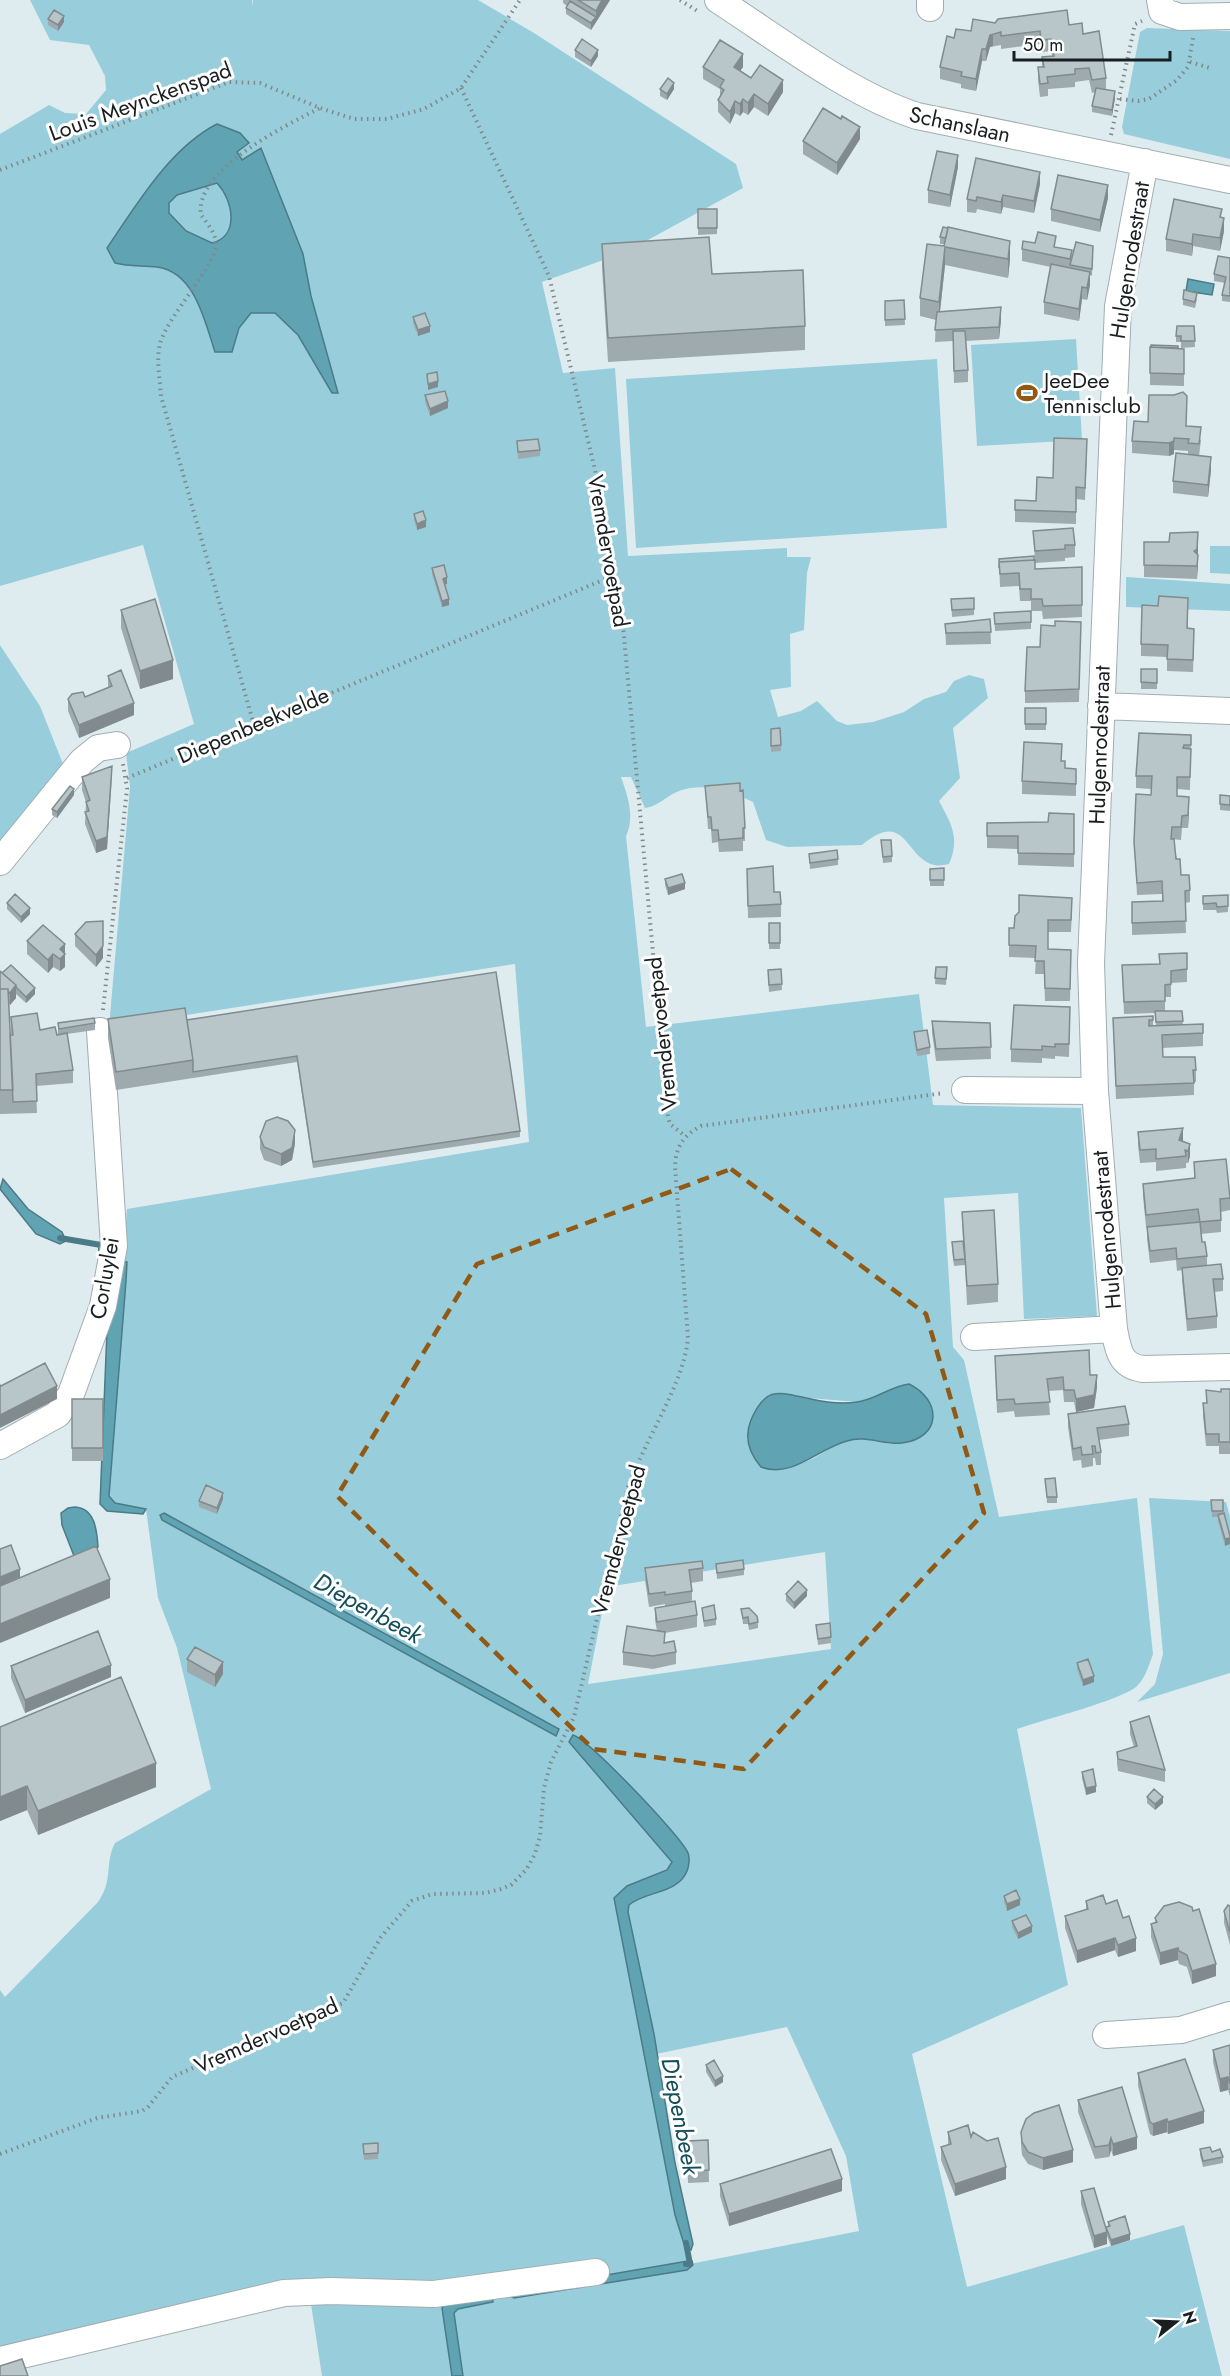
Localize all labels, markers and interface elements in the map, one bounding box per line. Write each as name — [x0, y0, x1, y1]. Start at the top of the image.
scale bar — [1014, 24, 1170, 62]
text: 50 m — [1023, 32, 1063, 58]
street label: Louis Meynckenspad — [44, 53, 236, 149]
street label: Schanslaan — [906, 98, 1014, 150]
street label: Hulgenrodestraat — [1101, 178, 1157, 341]
place label: JeeDee Tennisclub — [1041, 364, 1141, 421]
sports icon: JeeDee Tennisclub — [1015, 381, 1039, 405]
street label: Vremdervoetpad — [580, 472, 638, 630]
street label: Hulgenrodestraat — [1080, 664, 1118, 825]
street label: Diepenbeekvelde — [172, 679, 334, 771]
street label: Vremdervoetpad — [637, 956, 685, 1112]
street label: Hulgenrodestraat — [1083, 1149, 1129, 1311]
street label: Corluylei — [81, 1234, 127, 1322]
street label: Vremdervoetpad — [583, 1461, 653, 1619]
water label: Diepenbeek — [308, 1564, 430, 1653]
street label: Vremdervoetpad — [189, 1989, 343, 2081]
water label: Diepenbeek — [652, 2054, 710, 2179]
north arrow — [1146, 2292, 1206, 2352]
text: N — [1177, 2308, 1203, 2327]

